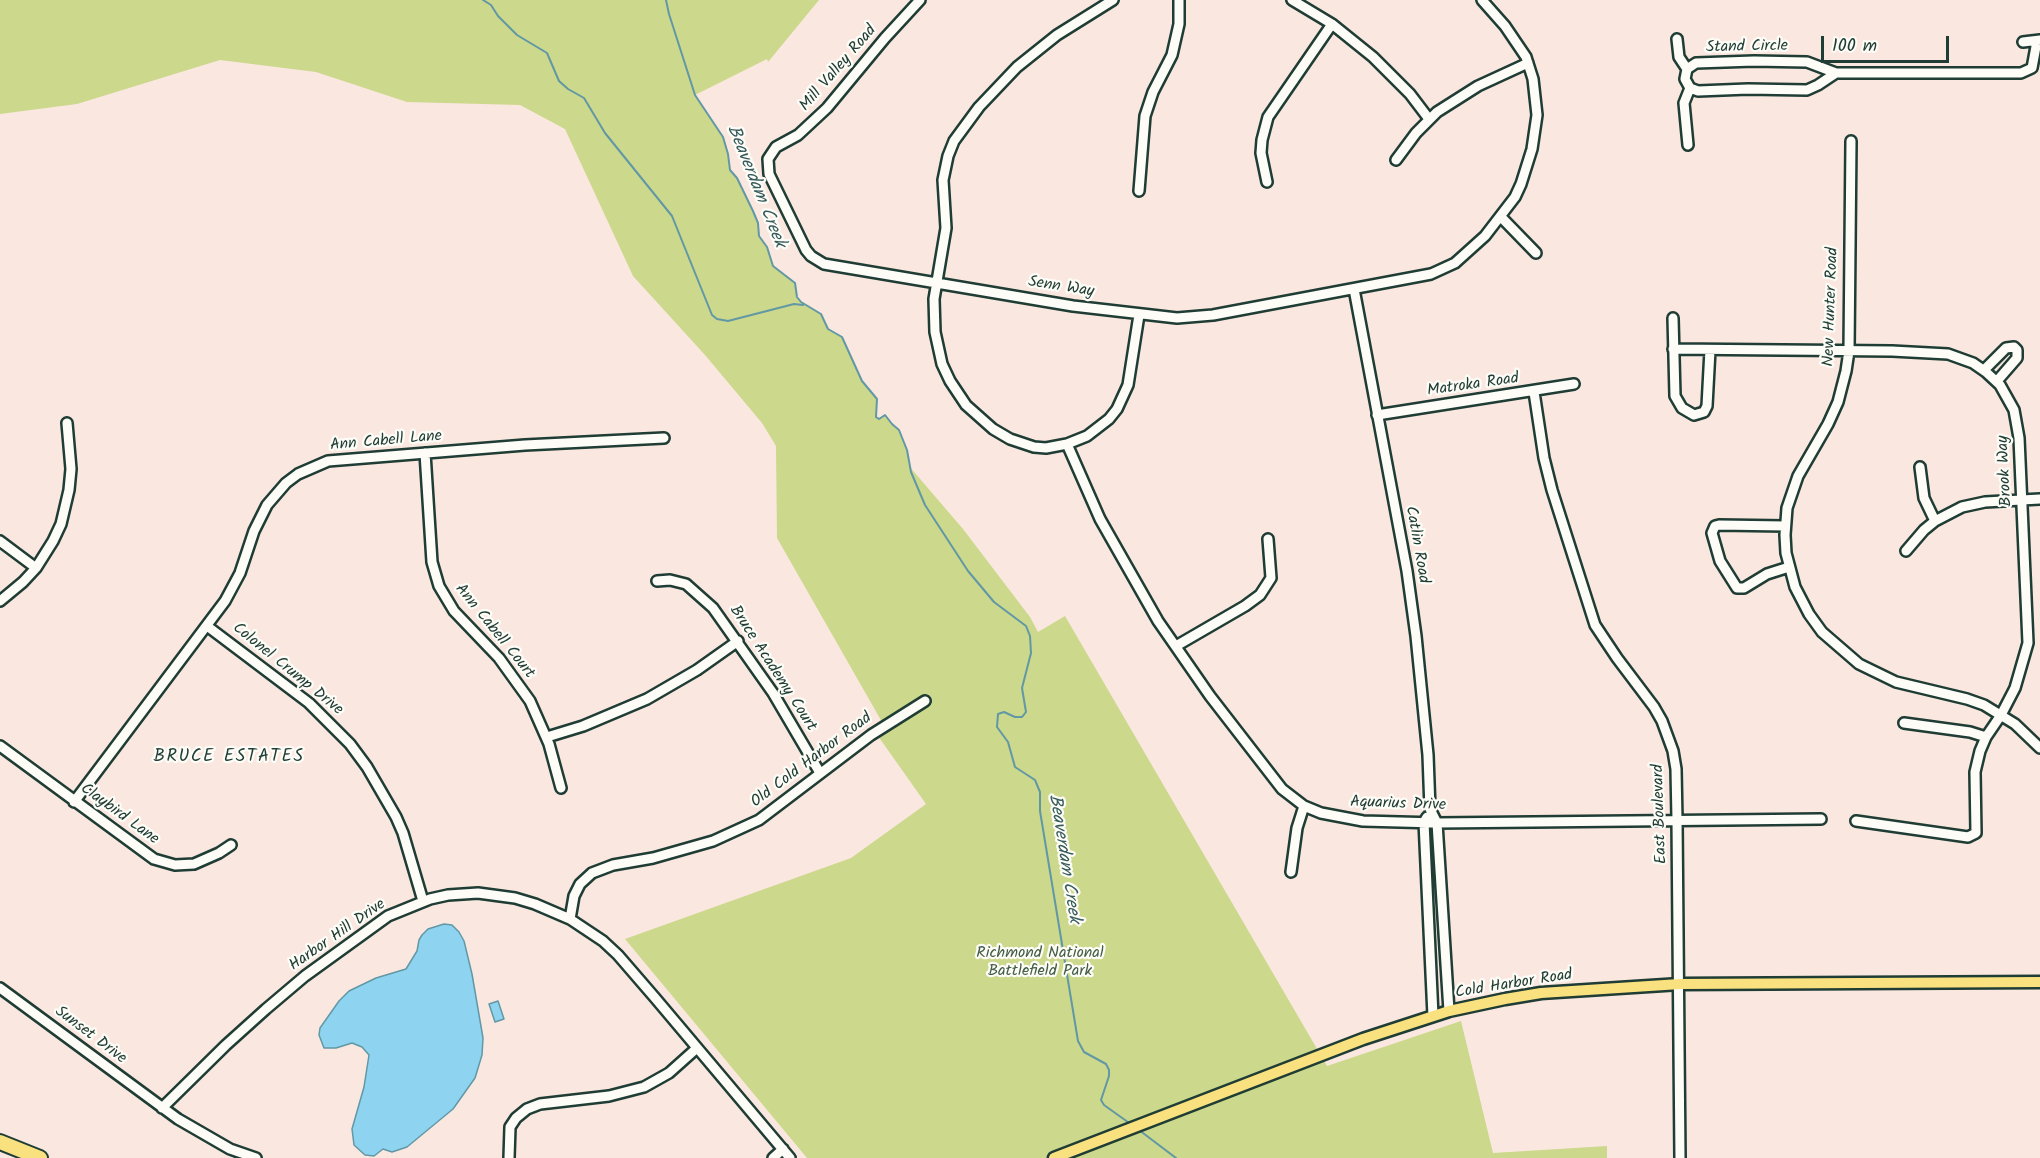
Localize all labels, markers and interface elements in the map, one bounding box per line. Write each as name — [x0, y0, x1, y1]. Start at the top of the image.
street label: Mill Valley Road — [796, 22, 882, 116]
scale bar — [1824, 24, 1952, 62]
text: 100 m — [1832, 32, 1877, 61]
street label: Stand Circle — [1706, 38, 1788, 58]
water label: Beaverdam Creek — [721, 123, 789, 251]
street label: New Hunter Road — [1820, 247, 1844, 367]
street label: Senn Way — [1027, 273, 1095, 303]
street label: Matroka Road — [1426, 370, 1520, 402]
street label: Ann Cabell Lane — [329, 428, 443, 456]
street label: Brook Way — [1995, 435, 2017, 507]
street label: Catlin Road — [1400, 505, 1432, 585]
street label: Ann Cabell Court — [450, 581, 538, 683]
street label: Bruce Academy Court — [724, 602, 820, 736]
street label: Colonel Crump Drive — [228, 619, 346, 721]
street label: Old Cold Harbor Road — [748, 709, 876, 813]
district label: BRUCE ESTATES — [153, 747, 305, 769]
street label: East Boulevard — [1650, 764, 1672, 864]
street label: Claybird Lane — [76, 780, 162, 850]
water label: Beaverdam Creek — [1042, 793, 1084, 925]
street label: Aquarius Drive — [1350, 794, 1446, 816]
street label: Harbor Hill Drive — [286, 896, 390, 976]
park label: Richmond National Battlefield Park — [976, 944, 1104, 982]
street label: Cold Harbor Road — [1454, 966, 1574, 1004]
street label: Sunset Drive — [50, 1003, 130, 1069]

